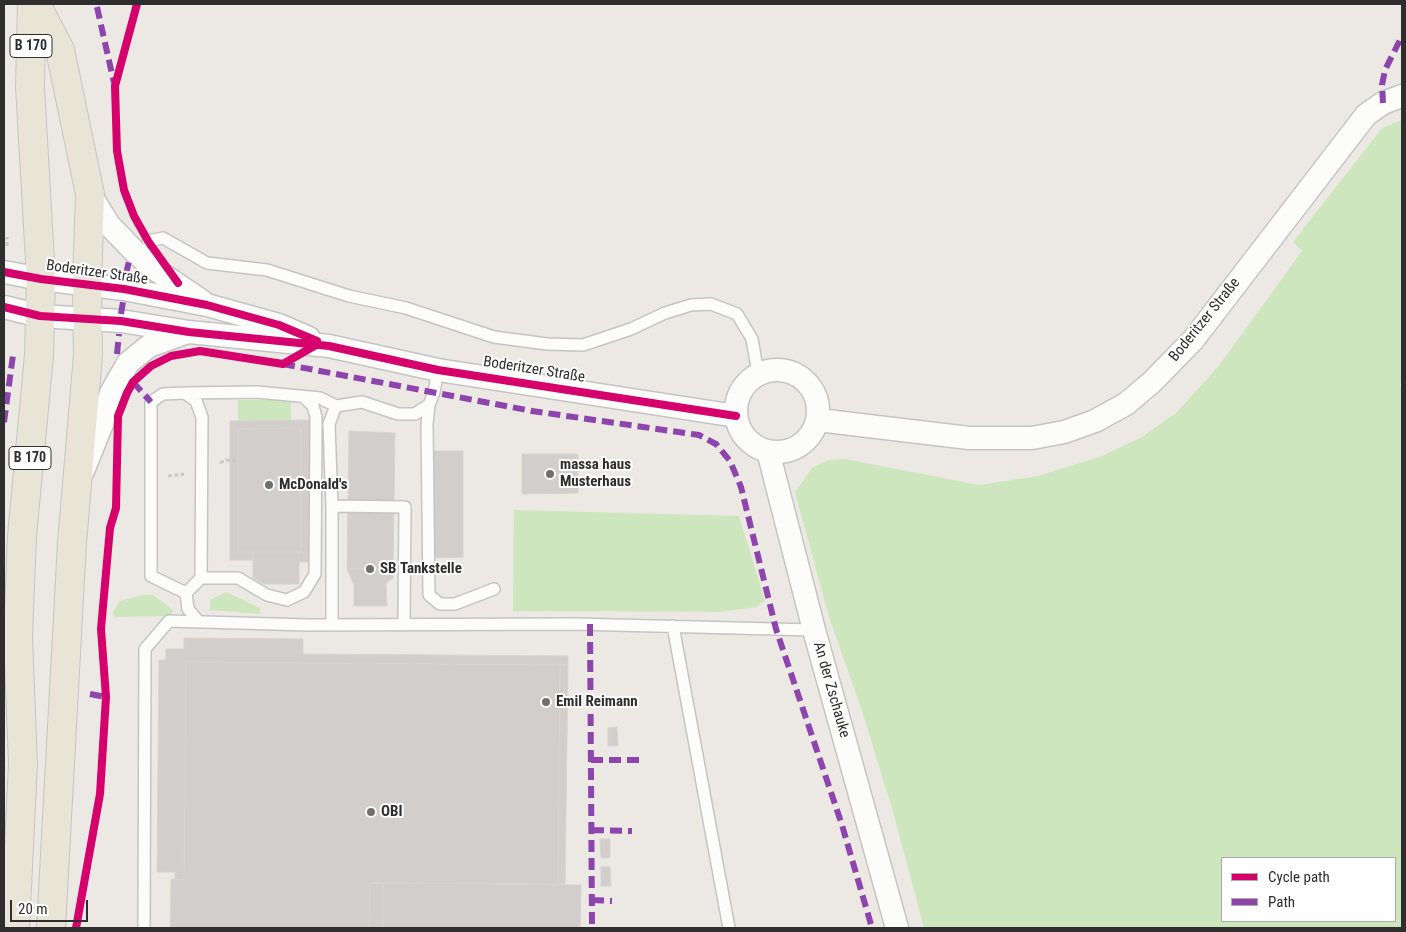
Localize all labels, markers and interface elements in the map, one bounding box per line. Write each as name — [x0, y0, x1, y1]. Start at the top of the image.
road number: B 170 — [10, 34, 52, 58]
street label: Boderitzer Straße — [45, 257, 149, 289]
street label: Boderitzer Straße — [1166, 274, 1244, 366]
street label: Boderitzer Straße — [482, 353, 586, 387]
road number: B 170 — [9, 446, 51, 469]
place label: massa haus Musterhaus — [560, 456, 631, 491]
marker: massa haus Musterhaus — [544, 468, 556, 480]
place label: McDonald's — [279, 476, 347, 494]
marker: McDonald's — [263, 479, 275, 491]
place label: SB Tankstelle — [380, 560, 462, 578]
marker: SB Tankstelle — [364, 563, 376, 575]
street label: An der Zschauke — [809, 640, 853, 740]
place label: Emil Reimann — [556, 693, 638, 711]
marker: Emil Reimann — [540, 696, 552, 708]
place label: OBI — [381, 803, 403, 821]
marker: OBI — [365, 806, 377, 818]
legend — [1221, 857, 1396, 922]
text: Cycle path — [1268, 868, 1330, 886]
scale bar — [12, 890, 90, 922]
text: Path — [1268, 893, 1295, 911]
text: 20 m — [18, 900, 48, 918]

